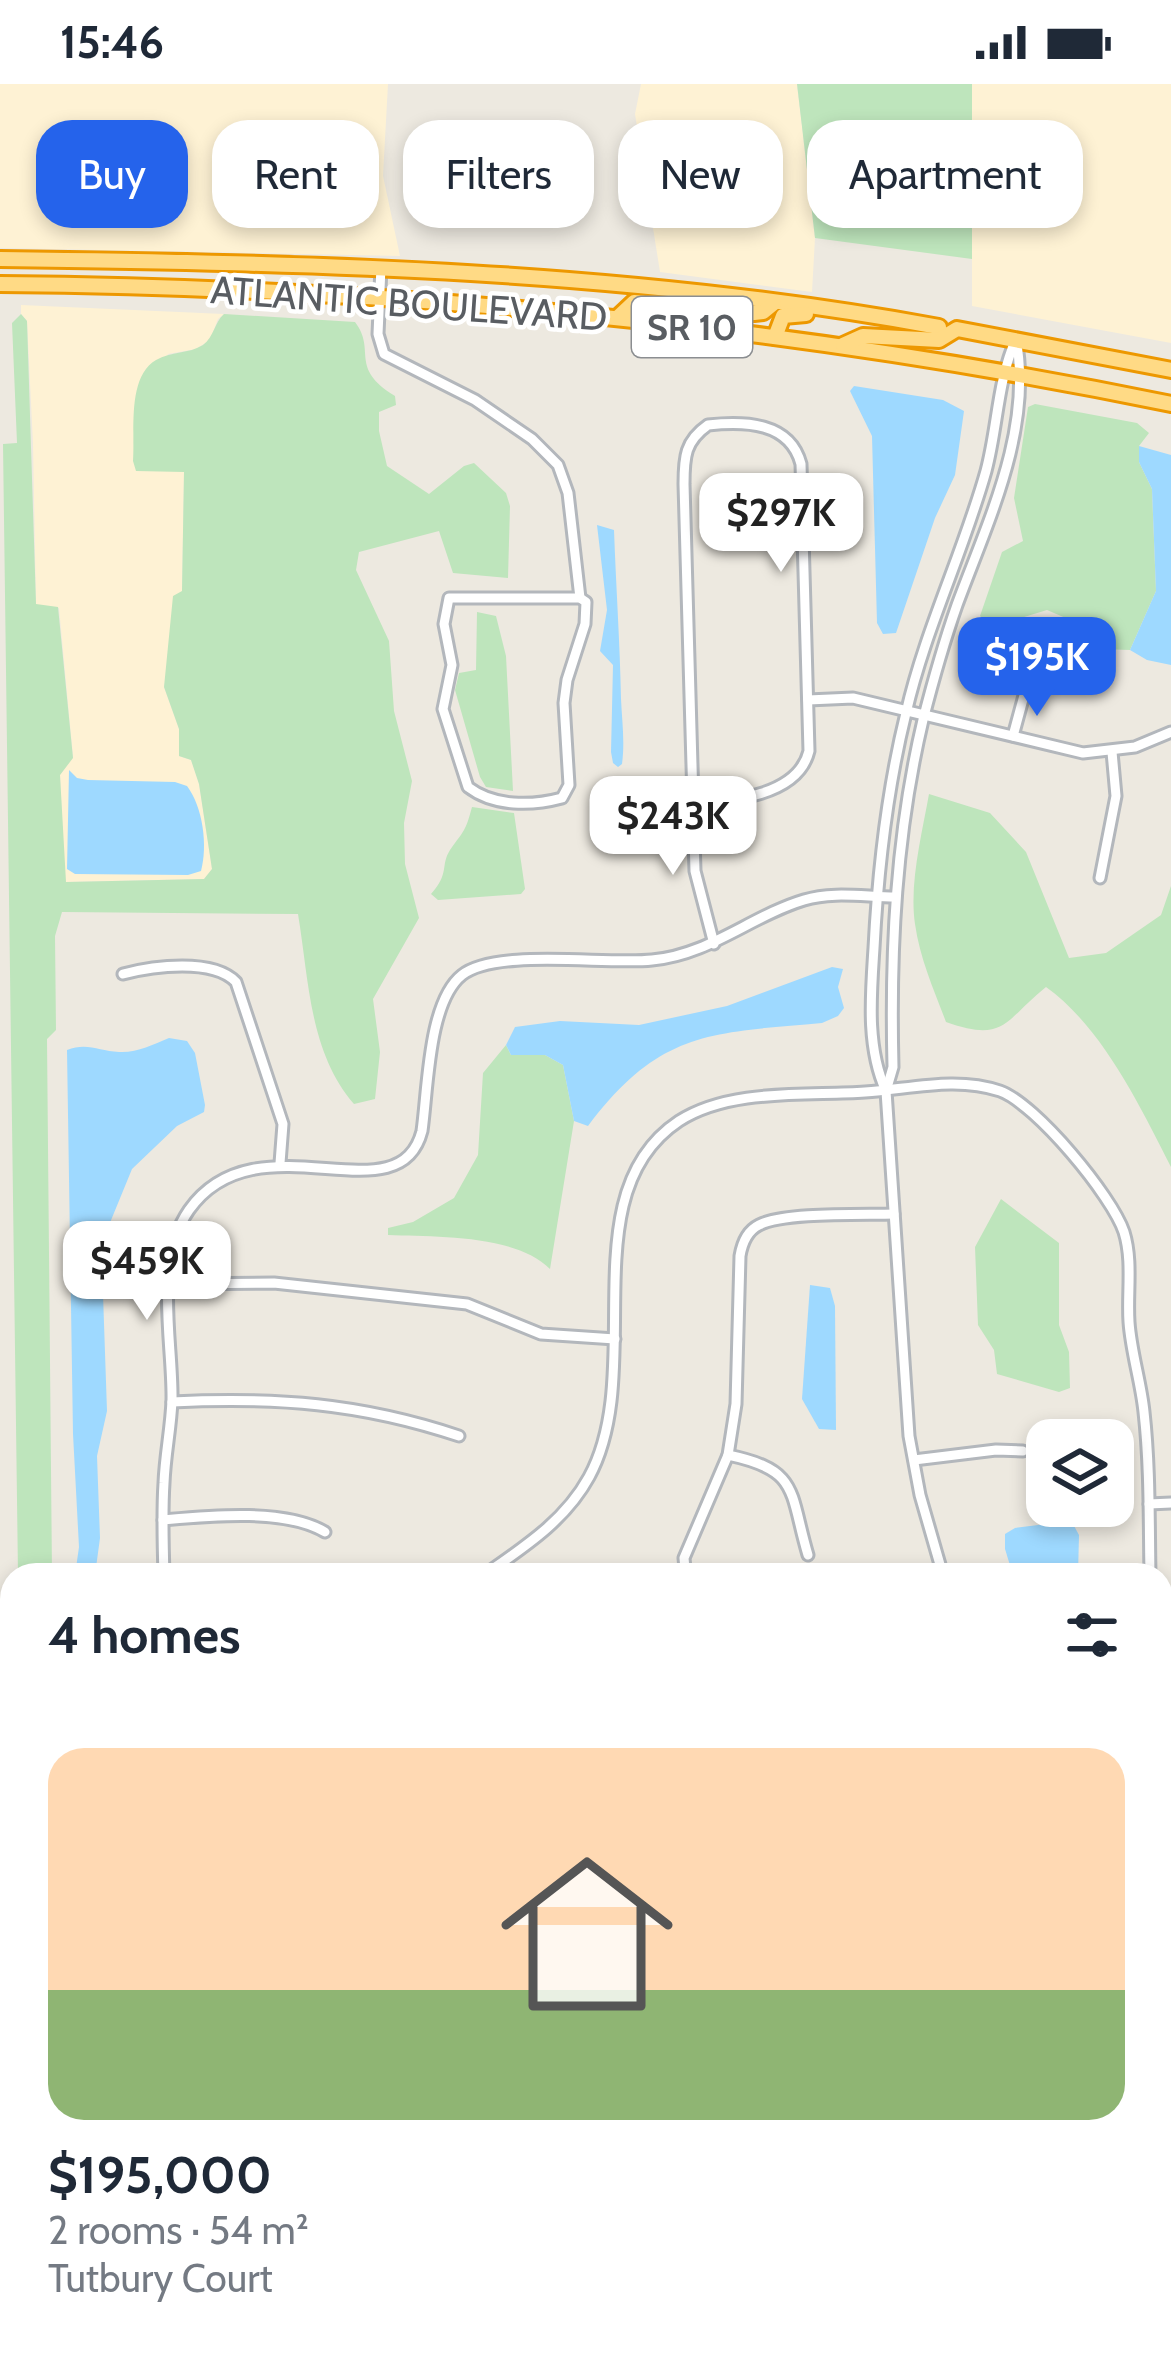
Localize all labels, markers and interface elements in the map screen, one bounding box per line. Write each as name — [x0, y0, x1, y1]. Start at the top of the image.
text: 15:46 — [60, 15, 164, 69]
chip: Buy — [36, 120, 188, 228]
chip: Rent — [212, 120, 379, 228]
chip: Filters — [403, 120, 594, 228]
chip: New — [618, 120, 783, 228]
chip: Apartment — [807, 120, 1083, 228]
street label: ATLANTIC BOULEVARD — [209, 265, 609, 341]
road number: SR 10 — [632, 297, 752, 357]
pin: $297K — [697, 473, 865, 575]
text: $297K — [726, 488, 836, 536]
pin: $195K — [953, 617, 1121, 719]
text: $195K — [985, 632, 1089, 680]
pin: $243K — [589, 776, 757, 878]
text: $243K — [617, 791, 729, 839]
pin: $459K — [63, 1221, 231, 1323]
text: $459K — [90, 1236, 204, 1284]
map controls — [1026, 1419, 1134, 1527]
button: layers — [1026, 1419, 1134, 1527]
icon: filters — [1059, 1602, 1125, 1668]
text: 4 homes — [48, 1604, 240, 1666]
icon: home — [479, 1826, 695, 2042]
text: $195,000 — [48, 2144, 272, 2206]
text: 2 rooms · 54 m² — [48, 2206, 309, 2254]
text: Tutbury Court — [48, 2254, 273, 2302]

